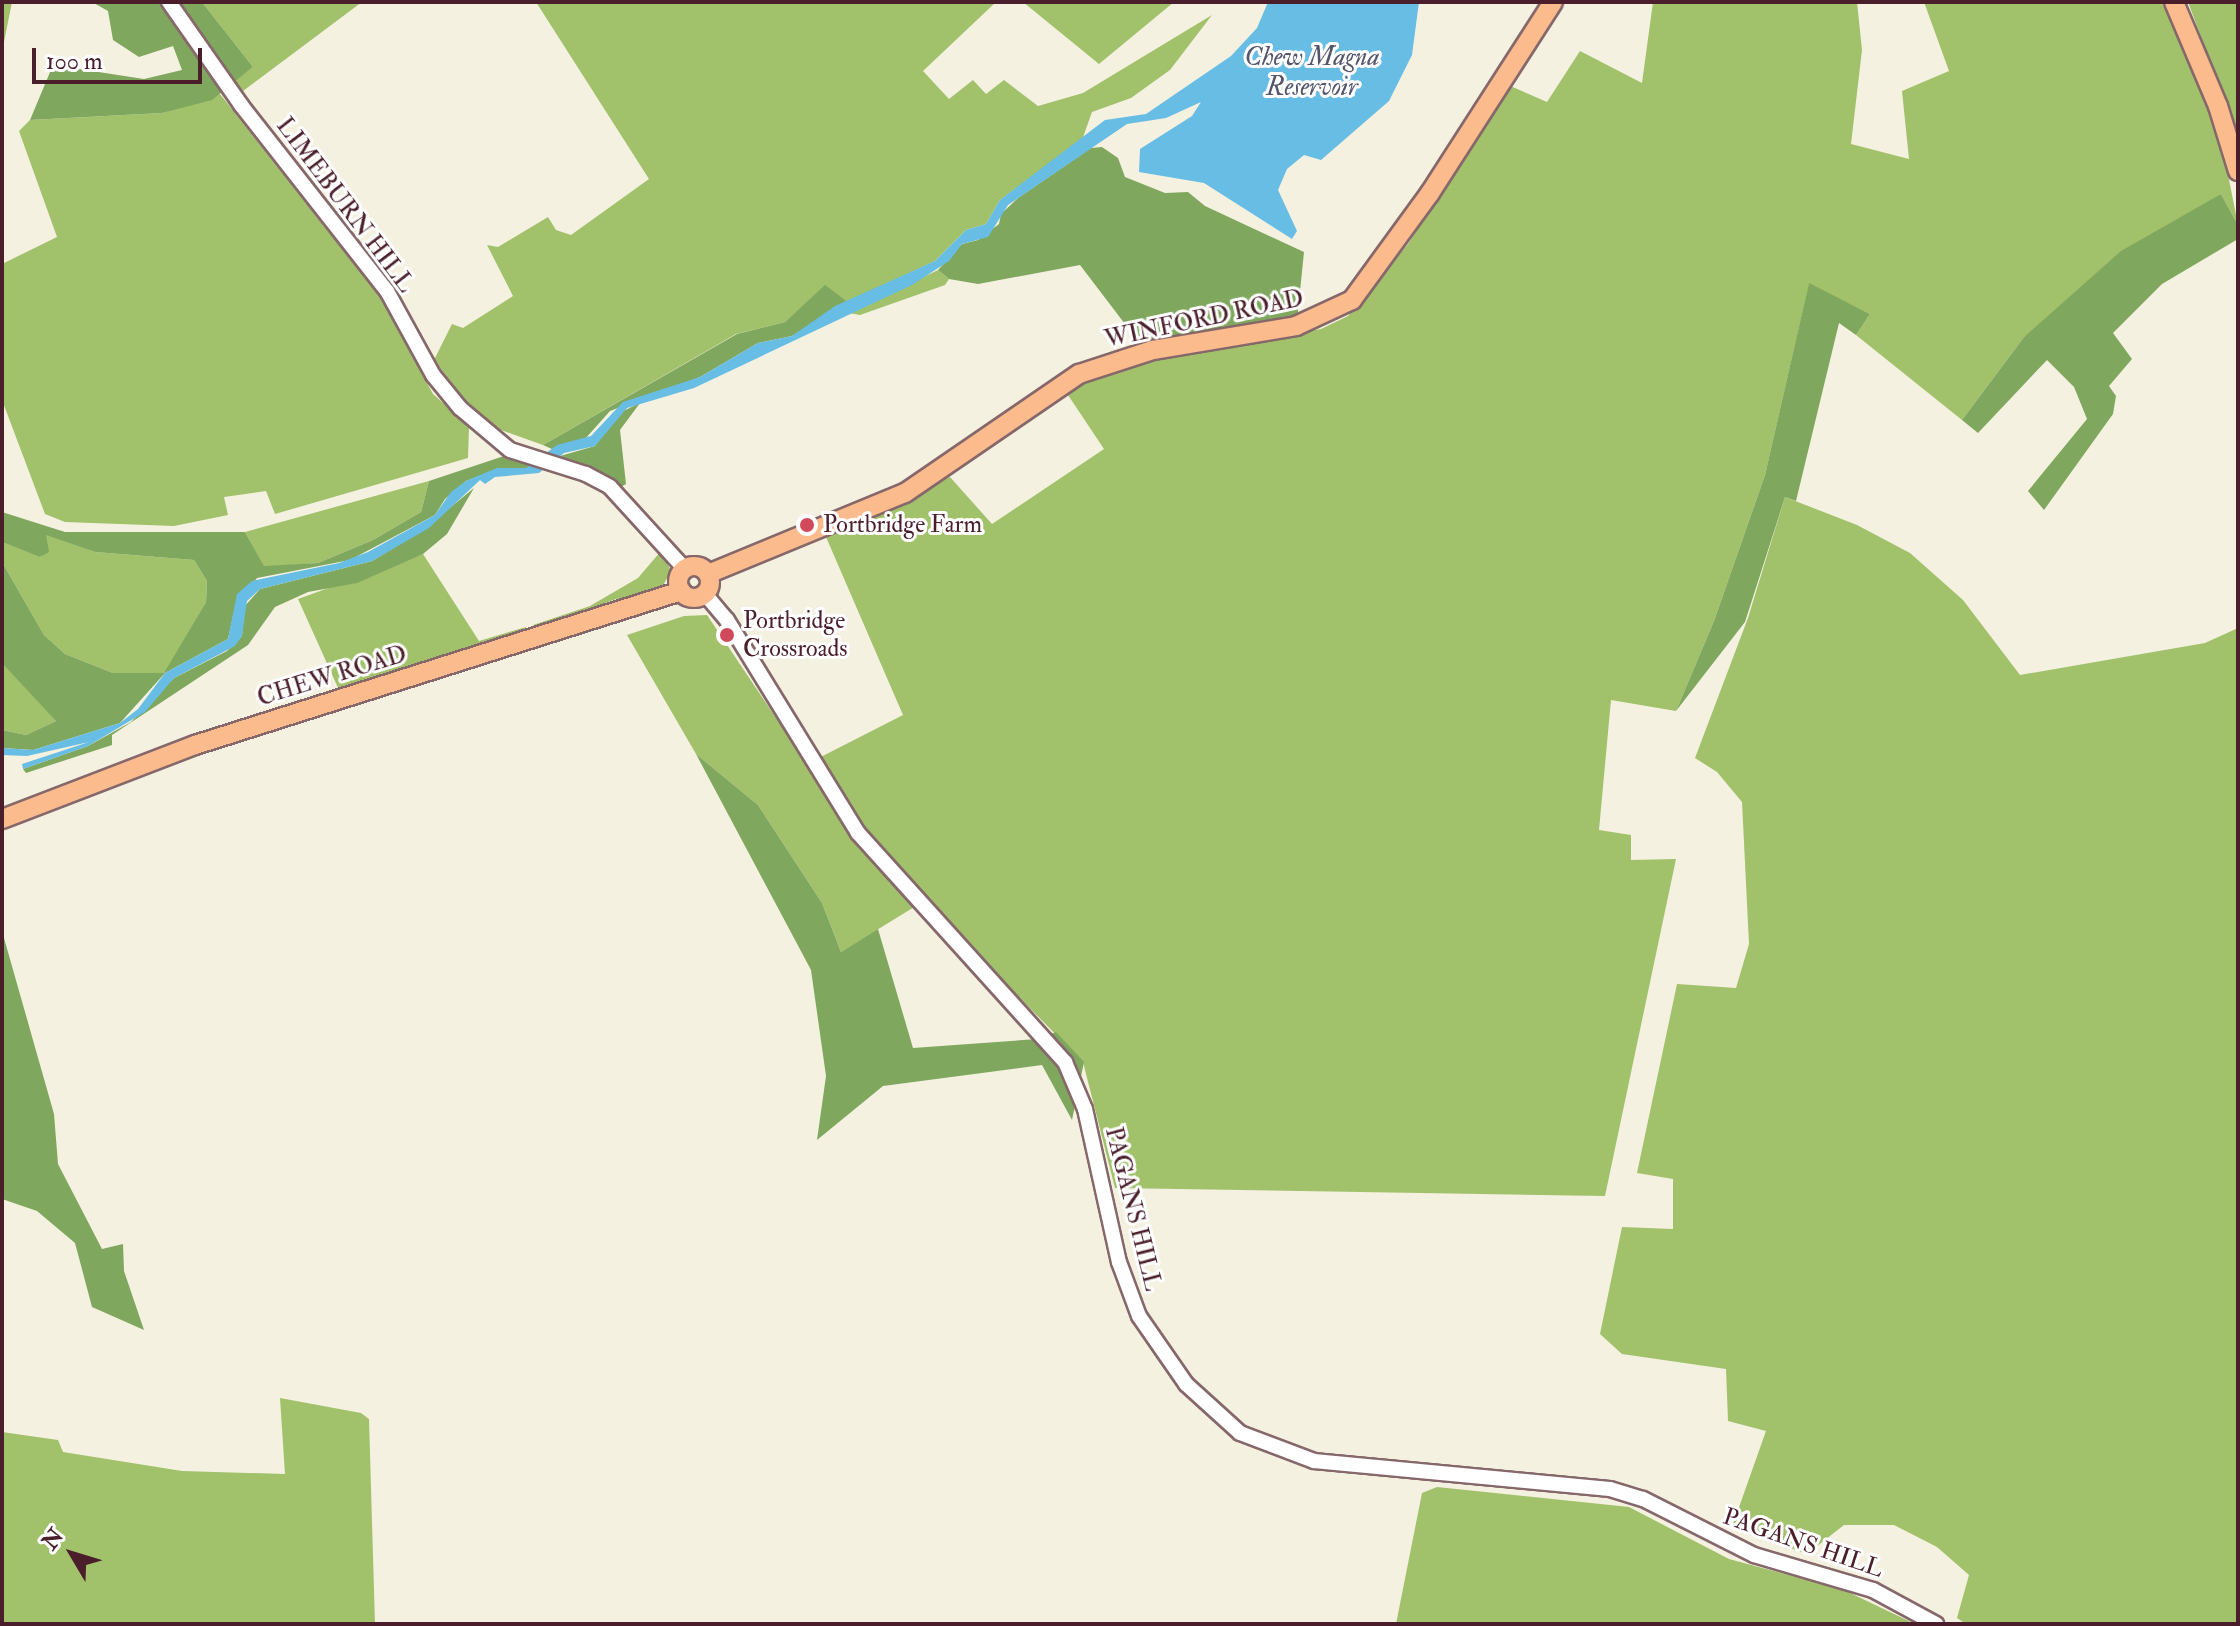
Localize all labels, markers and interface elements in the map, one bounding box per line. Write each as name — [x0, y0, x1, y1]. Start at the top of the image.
scale bar — [36, 32, 206, 82]
water label: Chew Magna Reservoir — [1245, 42, 1379, 104]
text: 100 m — [46, 46, 103, 77]
street label: LIMEBURN HILL — [270, 112, 420, 298]
street label: WINFORD ROAD — [1102, 284, 1306, 354]
place label: Portbridge Farm — [823, 511, 982, 539]
marker: Portbridge Farm — [798, 516, 816, 534]
place label: Portbridge Crossroads — [743, 607, 848, 663]
marker: Portbridge Crossroads — [718, 626, 736, 644]
street label: CHEW ROAD — [254, 640, 410, 712]
street label: PAGANS HILL — [1099, 1124, 1167, 1294]
street label: PAGANS HILL — [1719, 1502, 1887, 1584]
north arrow — [32, 1514, 112, 1594]
text: N — [36, 1523, 70, 1556]

